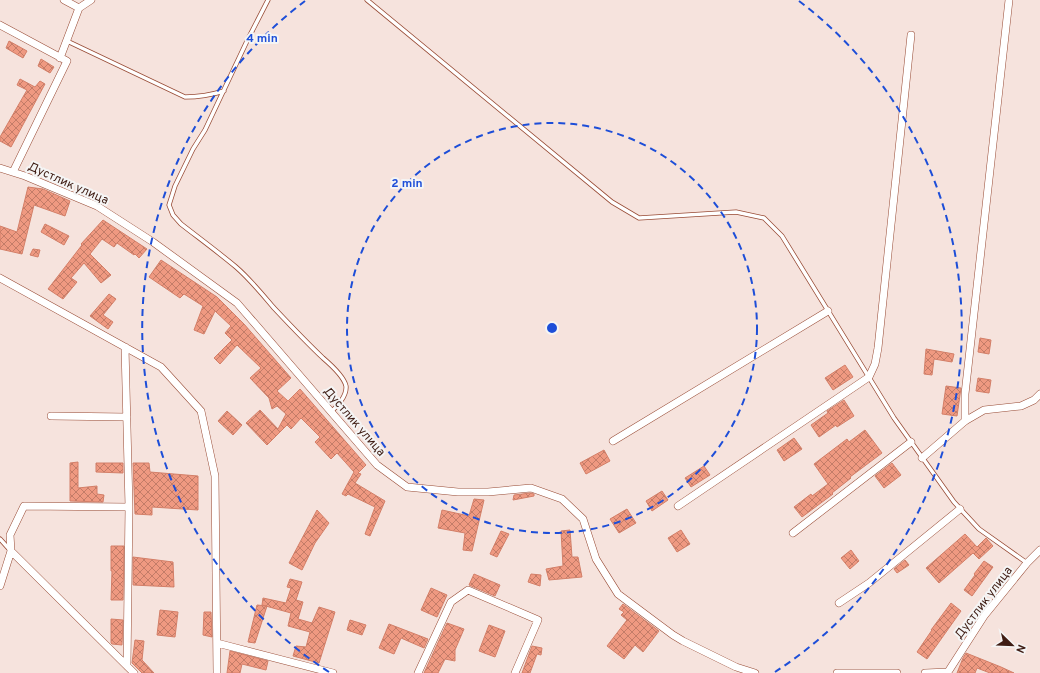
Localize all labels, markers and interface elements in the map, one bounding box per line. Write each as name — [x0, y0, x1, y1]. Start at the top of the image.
text: 4 min — [246, 31, 278, 47]
street label: Дустлик улица — [25, 159, 111, 209]
text: 2 min — [391, 176, 423, 192]
centre of rings — [545, 321, 559, 335]
street label: Дустлик улица — [319, 384, 389, 460]
street label: Дустлик улица — [951, 564, 1017, 642]
north arrow — [992, 625, 1032, 665]
text: N — [1012, 642, 1028, 655]

